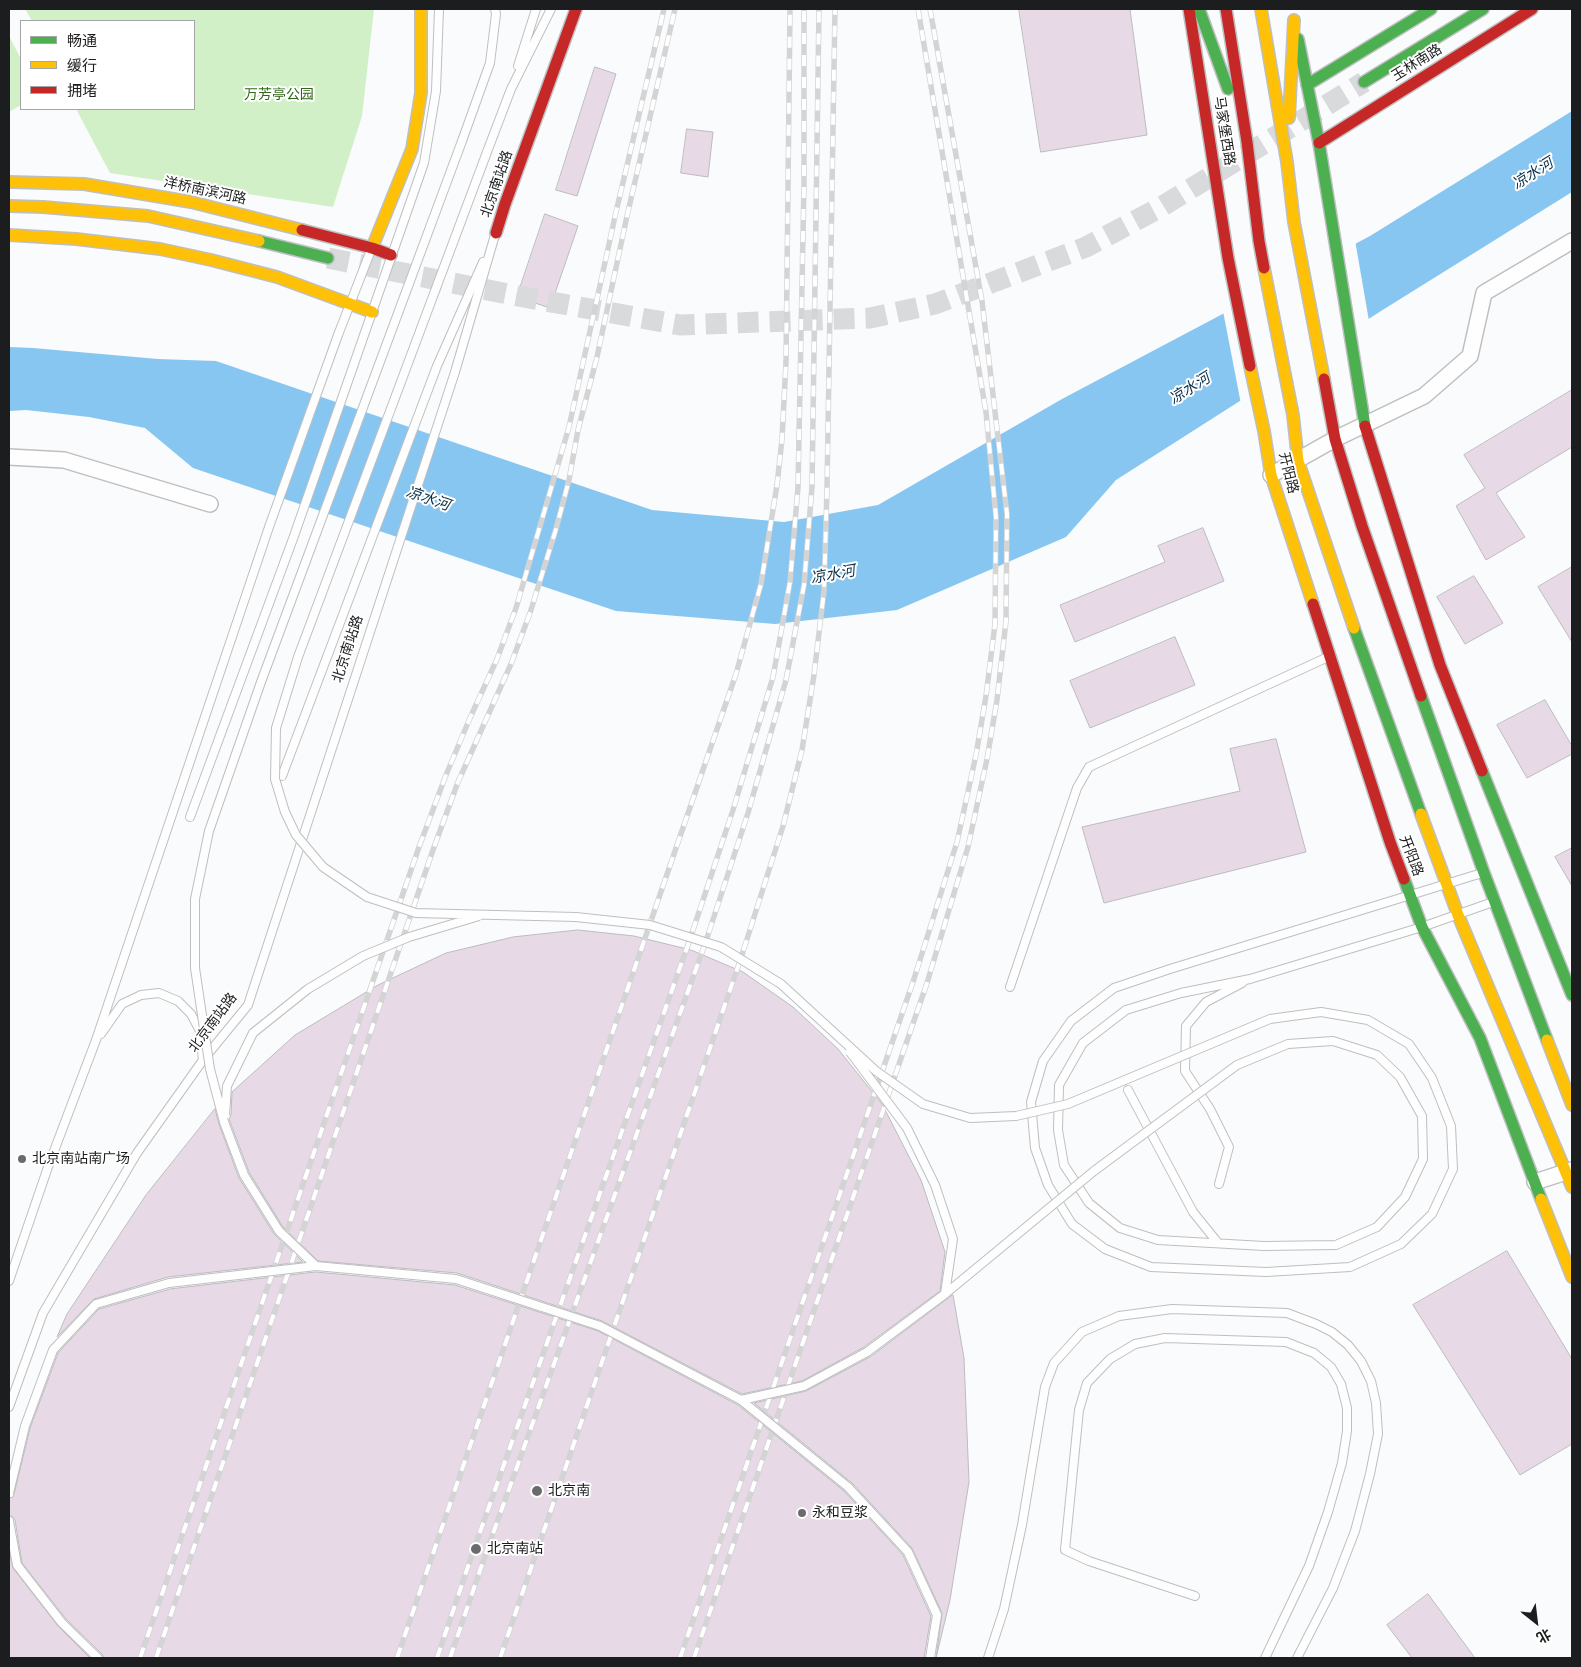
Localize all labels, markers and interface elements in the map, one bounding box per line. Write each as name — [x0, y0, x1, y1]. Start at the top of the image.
legend — [20, 20, 195, 110]
text: 畅通 — [67, 32, 97, 50]
street label: 玉林南路 — [1389, 41, 1445, 85]
text: 缓行 — [67, 57, 97, 75]
text: 拥堵 — [67, 82, 97, 100]
park label: 万芳亭公园 — [244, 87, 314, 103]
street label: 马家堡西路 — [1210, 95, 1238, 167]
street label: 北京南站路 — [478, 148, 516, 220]
water label: 凉水河 — [1509, 154, 1557, 194]
street label: 洋桥南滨河路 — [162, 174, 248, 208]
water label: 凉水河 — [1166, 369, 1214, 409]
street label: 开阳路 — [1275, 451, 1301, 495]
water label: 凉水河 — [404, 483, 452, 515]
water label: 凉水河 — [809, 562, 857, 588]
street label: 北京南站路 — [329, 613, 367, 685]
street label: 开阳路 — [1396, 833, 1426, 879]
street label: 北京南站路 — [185, 990, 241, 1056]
place label: 北京南站南广场 — [32, 1151, 130, 1167]
marker: 北京南站南广场 — [16, 1153, 28, 1165]
place label: 北京南 — [548, 1483, 590, 1499]
marker: 北京南 — [530, 1484, 544, 1498]
place label: 永和豆浆 — [812, 1505, 868, 1521]
marker: 永和豆浆 — [796, 1507, 808, 1519]
place label: 北京南站 — [487, 1541, 543, 1557]
marker: 北京南站 — [469, 1542, 483, 1556]
north arrow — [1511, 1597, 1561, 1647]
text: 北 — [1533, 1625, 1554, 1646]

